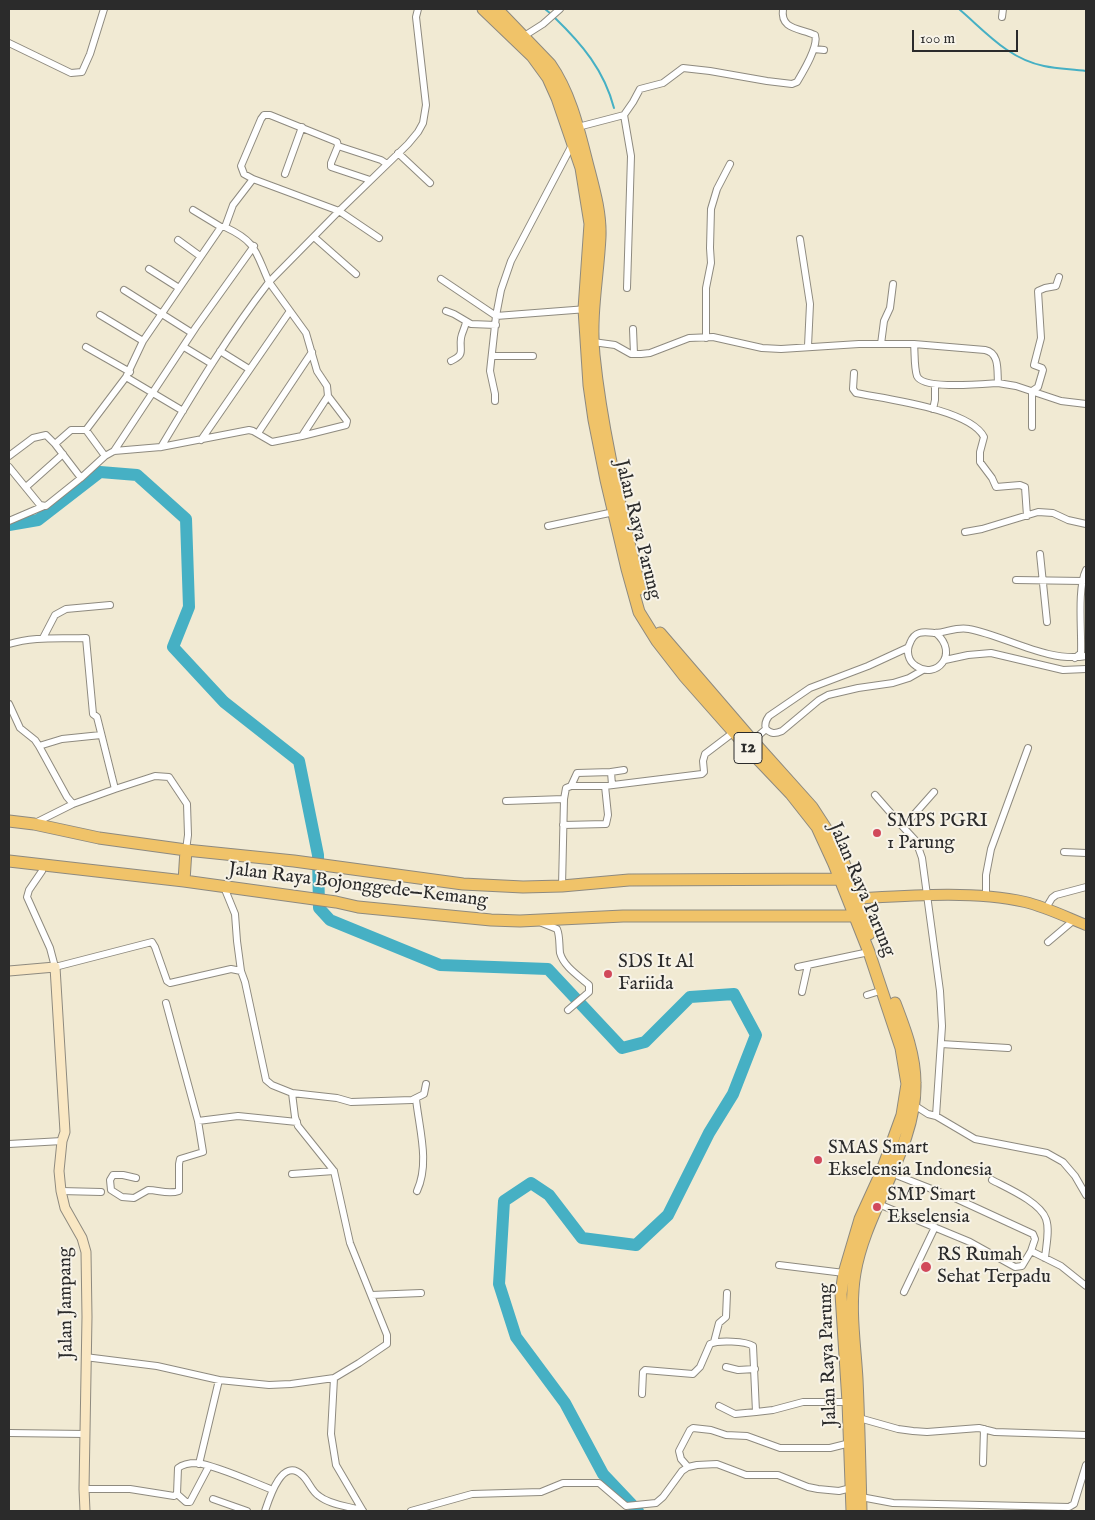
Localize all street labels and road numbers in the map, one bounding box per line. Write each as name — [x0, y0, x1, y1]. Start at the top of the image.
street label: Jalan Raya Parung — [609, 458, 665, 602]
road number: 12 — [734, 732, 762, 764]
street label: Jalan Raya Parung — [822, 820, 900, 960]
street label: Jalan Raya Bojonggede—Kemang — [227, 859, 489, 913]
street label: Jalan Jampang — [55, 1247, 79, 1359]
street label: Jalan Raya Parung — [815, 1283, 843, 1427]

